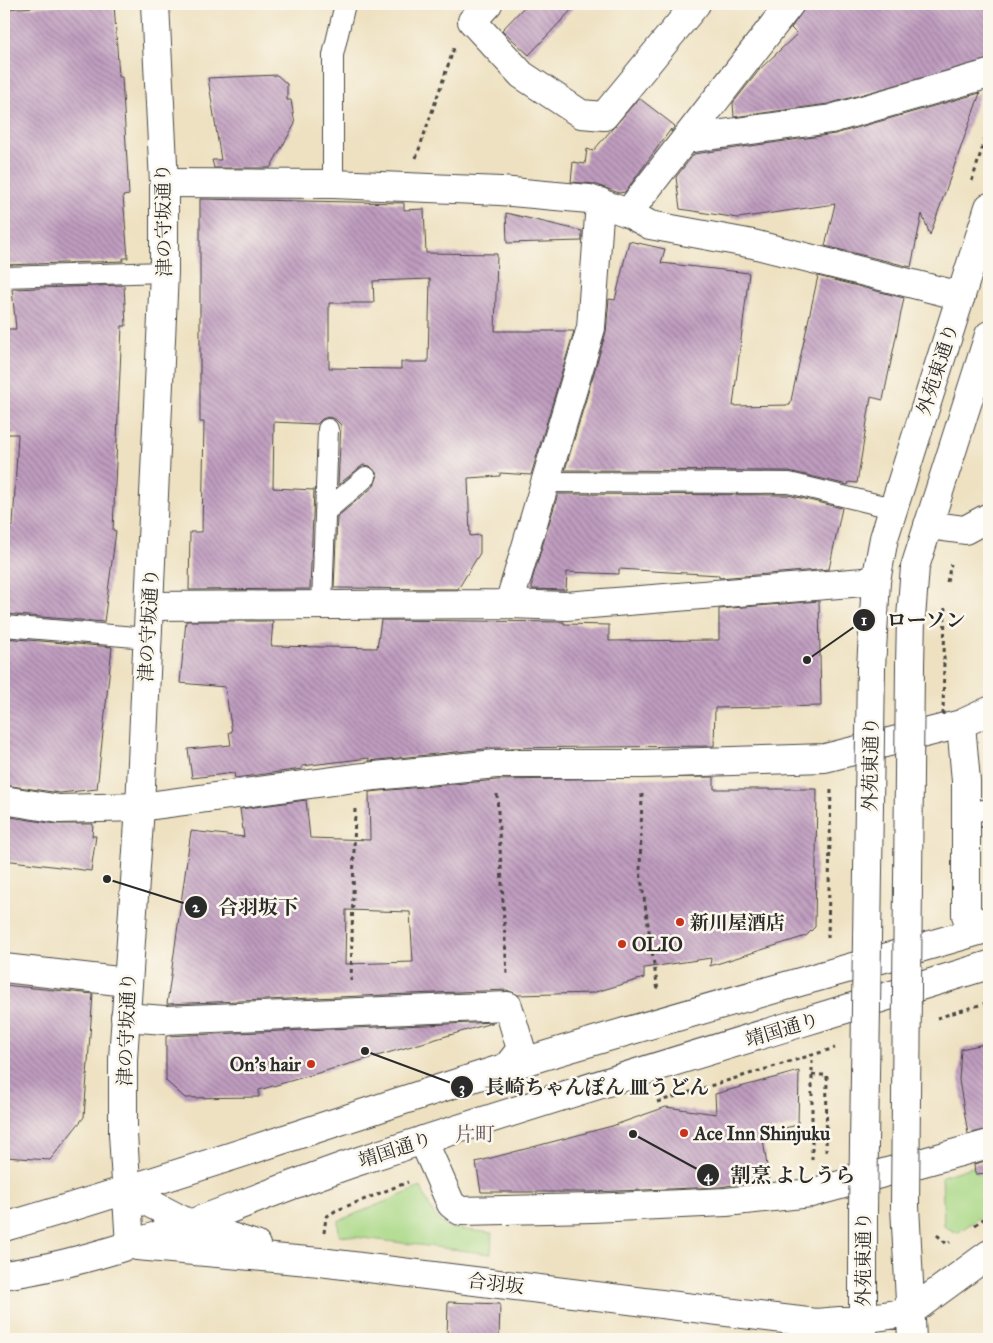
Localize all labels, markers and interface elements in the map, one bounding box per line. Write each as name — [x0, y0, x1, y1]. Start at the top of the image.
street label: 津の守坂通り — [151, 163, 176, 277]
street label: 外苑東通り — [912, 320, 963, 418]
street label: 津の守坂通り — [134, 567, 163, 683]
callout: ローソン — [851, 602, 976, 637]
text: ローソン — [886, 608, 966, 632]
text: 1 — [861, 611, 867, 629]
street label: 外苑東通り — [858, 716, 883, 812]
callout: 合羽坂下 — [183, 889, 308, 924]
text: 合羽坂下 — [218, 895, 298, 919]
text: 2 — [192, 898, 200, 916]
place label: 新川屋酒店 — [690, 911, 785, 934]
marker: 新川屋酒店 — [674, 916, 686, 928]
place label: OLIO — [632, 933, 683, 956]
marker: OLIO — [616, 938, 628, 950]
street label: 津の守坂通り — [113, 972, 140, 1086]
street label: 靖国通り — [742, 1007, 822, 1052]
place label: On's hair — [230, 1053, 302, 1076]
marker: On's hair — [305, 1058, 317, 1070]
callout: 長崎ちゃんぽん 皿うどん — [450, 1070, 719, 1105]
text: 長崎ちゃんぽん 皿うどん — [485, 1075, 709, 1099]
text: 3 — [459, 1079, 465, 1098]
district label: 片町 — [455, 1122, 495, 1146]
place label: Ace Inn Shinjuku — [692, 1122, 831, 1146]
street label: 靖国通り — [355, 1127, 435, 1172]
marker: Ace Inn Shinjuku — [678, 1127, 690, 1139]
callout: 割烹 よしうら — [696, 1158, 865, 1193]
text: 割烹 よしうら — [731, 1163, 855, 1187]
text: 4 — [704, 1167, 713, 1186]
street label: 外苑東通り — [852, 1211, 875, 1307]
street label: 合羽坂 — [466, 1269, 526, 1298]

